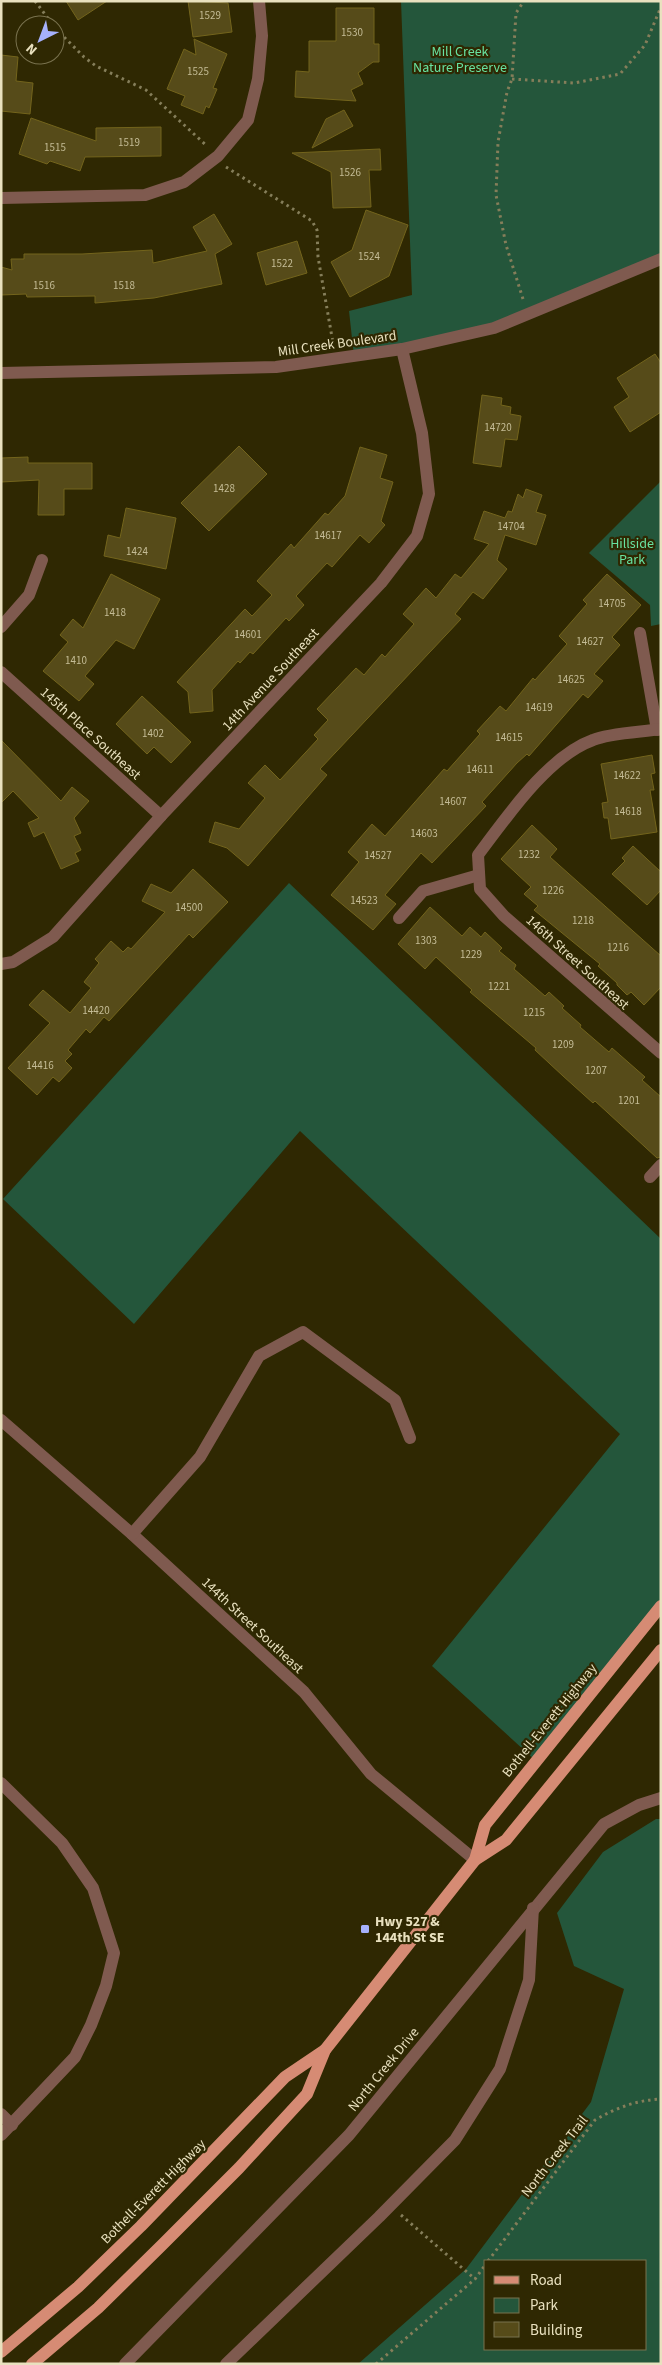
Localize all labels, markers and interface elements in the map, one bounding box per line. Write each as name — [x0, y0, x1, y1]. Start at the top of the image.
house number: 1529 — [199, 8, 221, 23]
north arrow — [15, 15, 65, 65]
house number: 1530 — [341, 25, 363, 40]
text: N — [22, 38, 42, 59]
park label: Mill Creek Nature Preserve — [413, 42, 507, 78]
house number: 1525 — [187, 64, 209, 79]
house number: 1519 — [118, 135, 140, 150]
house number: 1515 — [44, 140, 66, 155]
house number: 1526 — [339, 165, 361, 180]
house number: 1524 — [358, 249, 380, 264]
house number: 1522 — [271, 256, 293, 271]
house number: 1516 — [33, 278, 55, 293]
house number: 1518 — [113, 278, 135, 293]
street label: Mill Creek Boulevard — [276, 326, 398, 362]
house number: 14720 — [484, 420, 512, 435]
house number: 1428 — [213, 481, 235, 496]
house number: 14704 — [497, 519, 525, 534]
house number: 14617 — [314, 528, 342, 543]
park label: Hillside Park — [610, 534, 654, 570]
house number: 1424 — [126, 544, 148, 559]
house number: 14705 — [598, 596, 626, 611]
house number: 1418 — [104, 605, 126, 620]
street label: 14th Avenue Southeast — [218, 624, 324, 736]
house number: 14601 — [234, 627, 262, 642]
house number: 14627 — [576, 634, 604, 649]
house number: 1410 — [65, 653, 87, 668]
house number: 14625 — [557, 672, 585, 687]
street label: 145th Place Southeast — [35, 683, 145, 785]
house number: 14619 — [525, 700, 553, 715]
house number: 1402 — [142, 726, 164, 741]
house number: 14615 — [495, 730, 523, 745]
house number: 14611 — [466, 762, 494, 777]
house number: 14622 — [613, 768, 641, 783]
house number: 14607 — [439, 794, 467, 809]
house number: 14618 — [614, 804, 642, 819]
house number: 14603 — [410, 826, 438, 841]
house number: 1232 — [518, 847, 540, 862]
house number: 14527 — [364, 848, 392, 863]
house number: 1226 — [542, 883, 564, 898]
house number: 14523 — [350, 893, 378, 908]
house number: 14500 — [175, 900, 203, 915]
street label: 146th Street Southeast — [521, 911, 634, 1015]
house number: 1218 — [572, 913, 594, 928]
house number: 1303 — [415, 933, 437, 948]
house number: 1216 — [607, 940, 629, 955]
house number: 1229 — [460, 947, 482, 962]
house number: 1221 — [488, 979, 510, 994]
house number: 14420 — [82, 1003, 110, 1018]
house number: 1215 — [523, 1005, 545, 1020]
house number: 1209 — [552, 1037, 574, 1052]
house number: 14416 — [26, 1058, 54, 1073]
house number: 1207 — [585, 1063, 607, 1078]
house number: 1201 — [618, 1093, 640, 1108]
street label: 144th Street Southeast — [197, 1573, 308, 1679]
street label: Bothell-Everett Highway — [498, 1659, 602, 1782]
place label: Hwy 527 & 144th St SE — [375, 1912, 444, 1948]
marker: Hwy 527 & 144th St SE — [359, 1923, 371, 1935]
street label: North Creek Drive — [343, 2023, 424, 2116]
street label: North Creek Trail — [517, 2111, 593, 2202]
street label: Bothell-Everett Highway — [97, 2134, 211, 2249]
legend — [484, 2260, 647, 2350]
text: Road — [530, 2270, 562, 2291]
text: Park — [530, 2295, 559, 2316]
text: Building — [530, 2320, 583, 2341]

